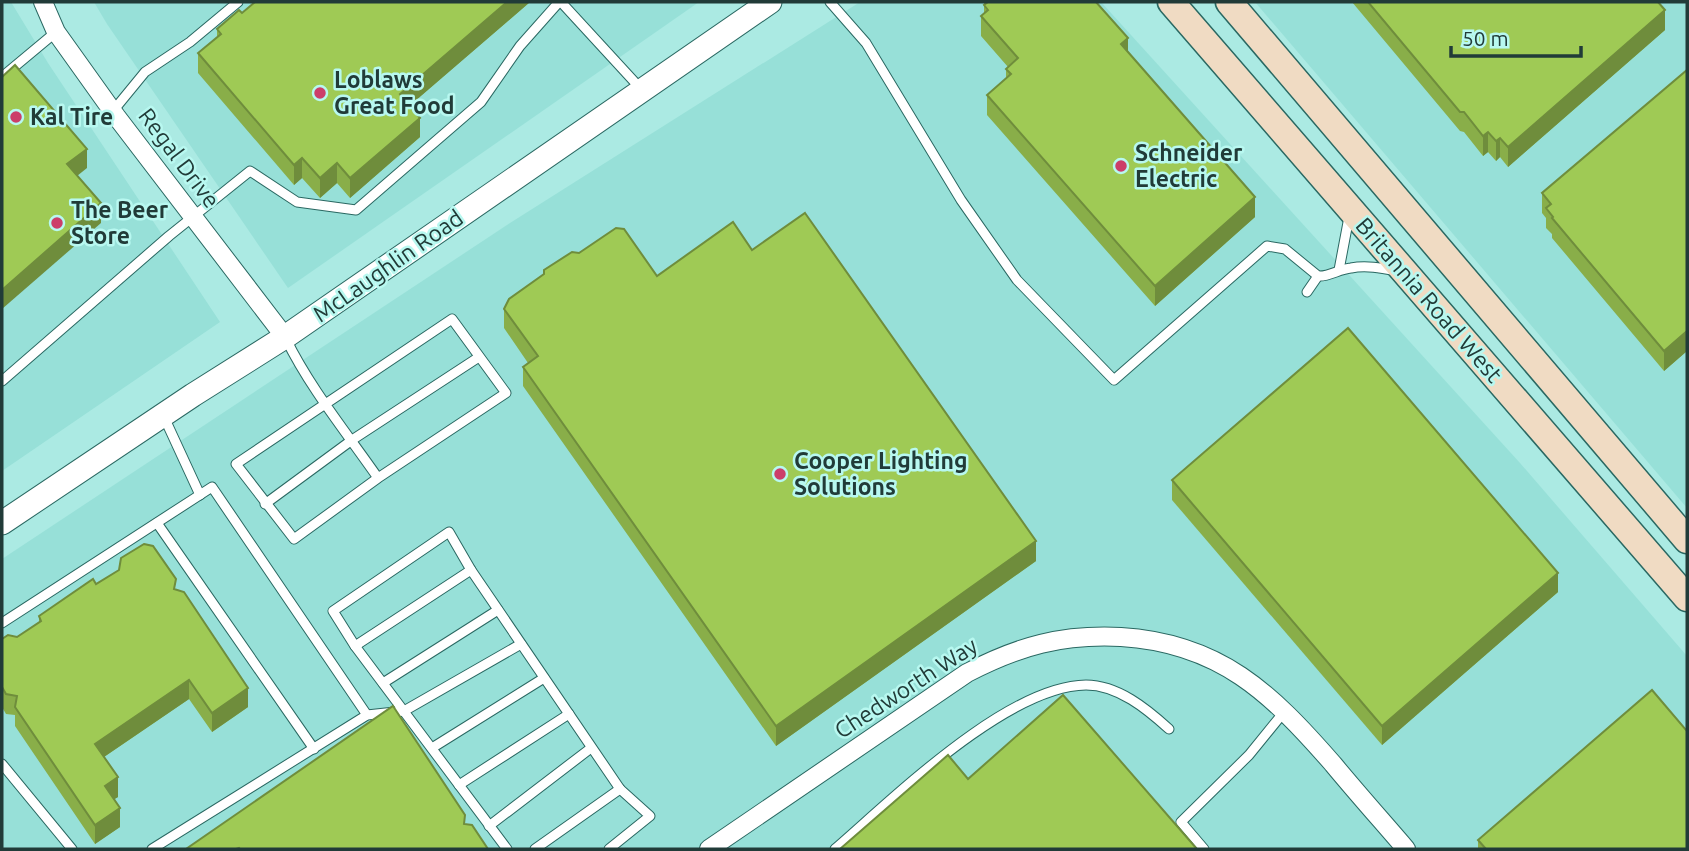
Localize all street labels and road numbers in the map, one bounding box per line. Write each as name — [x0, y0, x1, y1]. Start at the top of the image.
street label: Regal Drive — [134, 103, 225, 212]
street label: McLaughlin Road — [308, 205, 467, 327]
street label: Britannia Road West — [1351, 212, 1508, 387]
street label: Chedworth Way — [830, 632, 982, 743]

